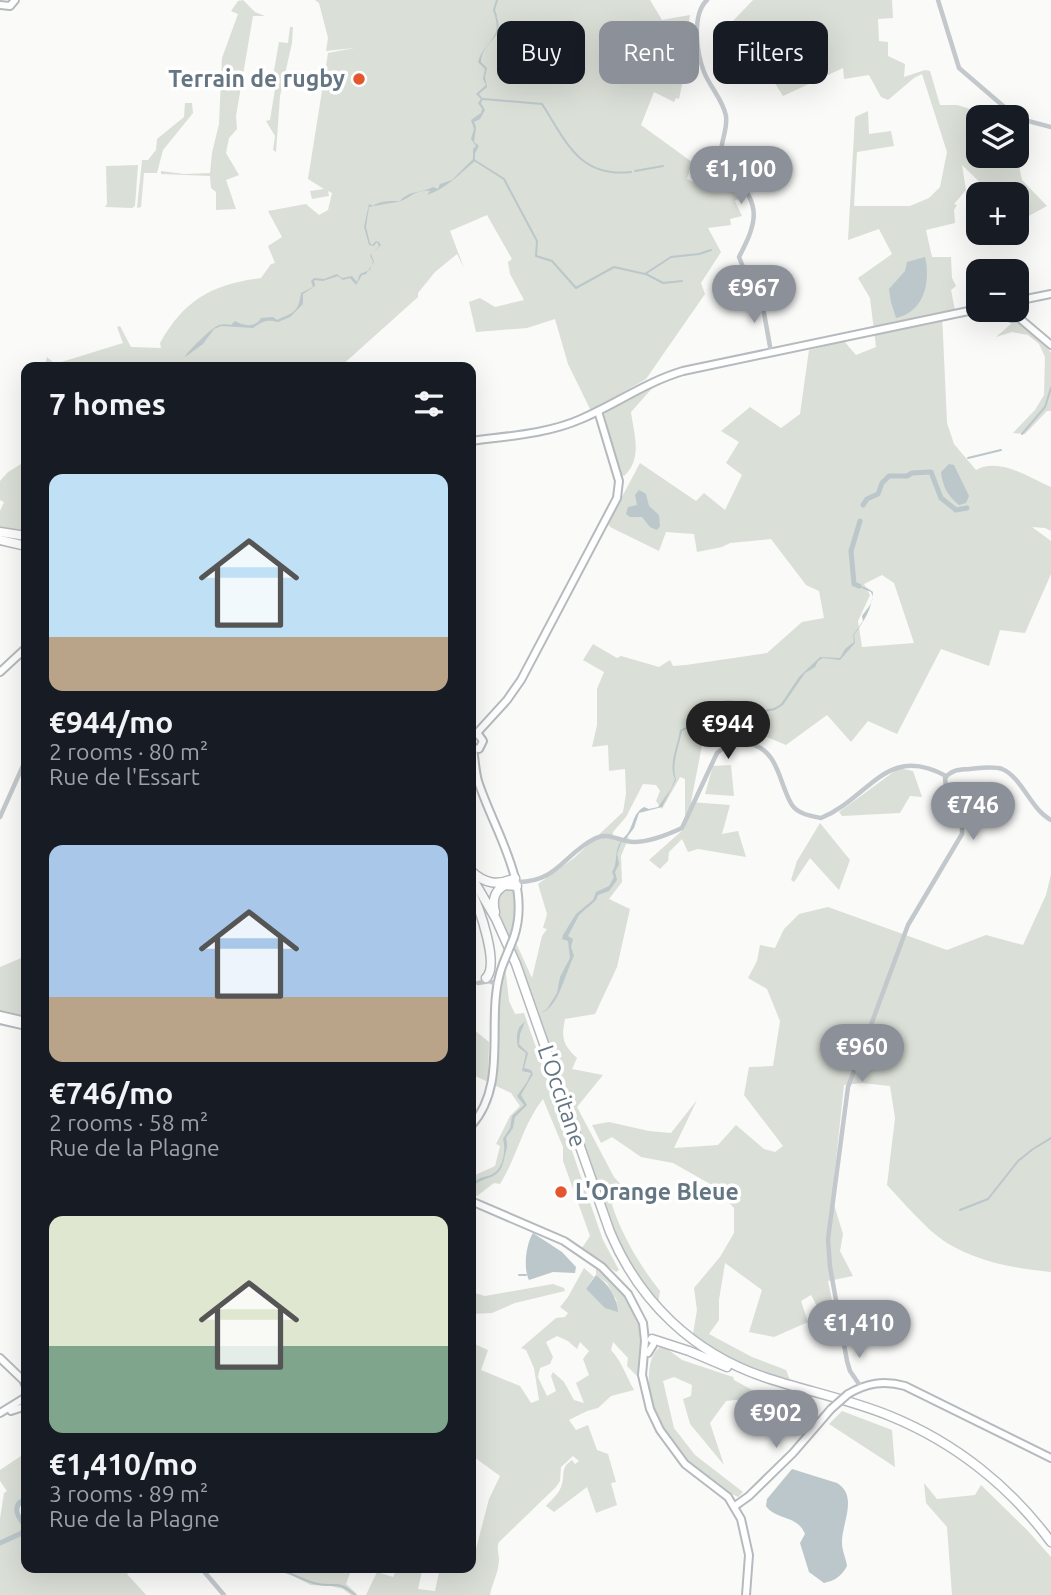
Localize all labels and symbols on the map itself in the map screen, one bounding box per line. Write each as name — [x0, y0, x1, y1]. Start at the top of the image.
place label: Terrain de rugby — [168, 66, 345, 91]
marker: Terrain de rugby — [351, 71, 367, 87]
pin: €1,100 — [684, 146, 798, 206]
pin: €967 — [713, 266, 795, 325]
pin: €944 — [687, 702, 769, 761]
pin: €746 — [932, 782, 1014, 842]
pin: €960 — [821, 1024, 903, 1084]
street label: L'Occitane — [533, 1042, 592, 1150]
place label: L'Orange Bleue — [575, 1179, 739, 1204]
marker: L'Orange Bleue — [553, 1184, 569, 1200]
pin: €1,410 — [802, 1300, 916, 1360]
pin: €902 — [735, 1390, 817, 1450]

